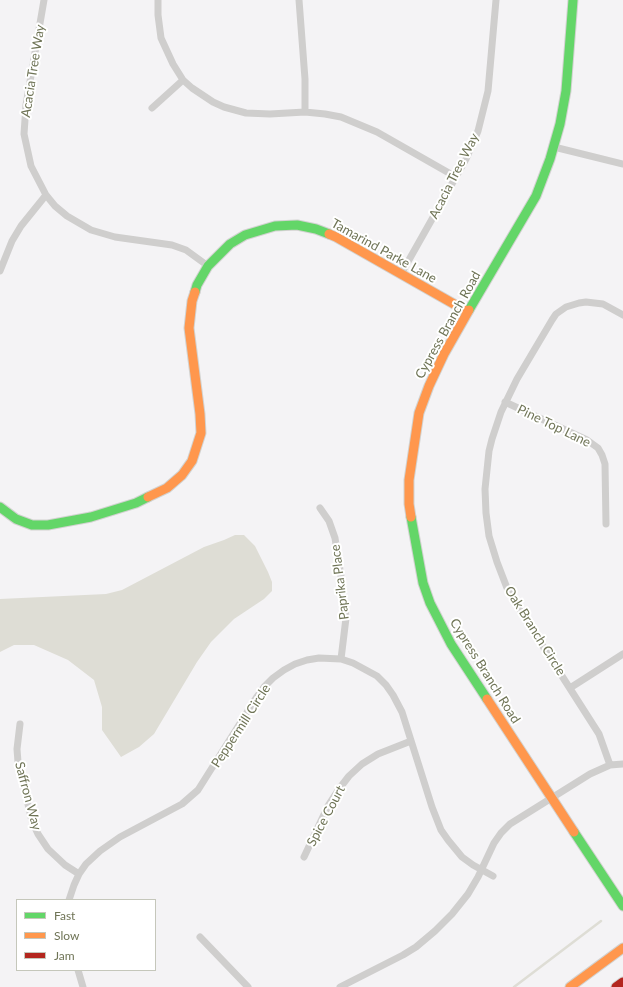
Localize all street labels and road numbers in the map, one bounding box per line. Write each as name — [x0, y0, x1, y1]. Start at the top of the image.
street label: Acacia Tree Way — [18, 23, 48, 119]
street label: Acacia Tree Way — [426, 131, 482, 221]
street label: Tamarind Parke Lane — [329, 216, 439, 286]
street label: Cypress Branch Road — [412, 268, 484, 382]
street label: Pine Top Lane — [515, 402, 593, 450]
street label: Paprika Place — [328, 543, 352, 621]
street label: Oak Branch Circle — [501, 583, 569, 679]
street label: Cypress Branch Road — [446, 616, 524, 726]
street label: Peppermill Circle — [208, 681, 274, 771]
street label: Saffron Way — [11, 760, 45, 832]
street label: Spice Court — [304, 783, 348, 849]

